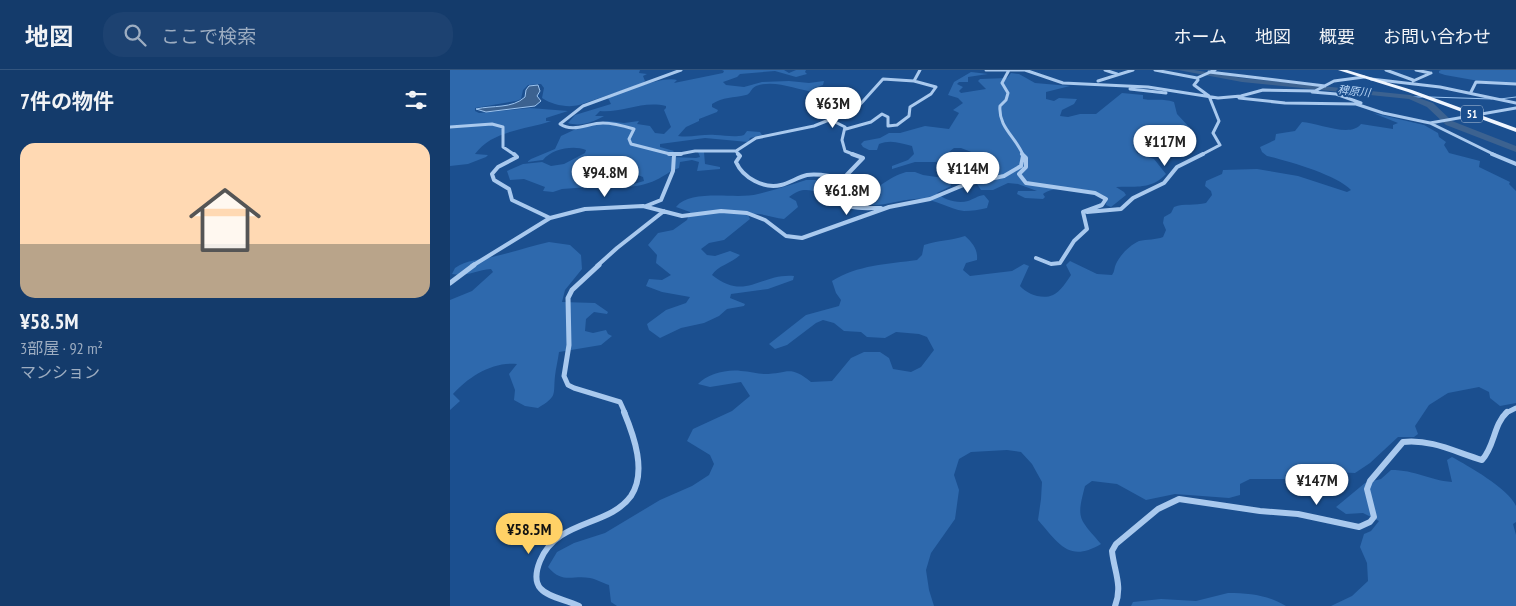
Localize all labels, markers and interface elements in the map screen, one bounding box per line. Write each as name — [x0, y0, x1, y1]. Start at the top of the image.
search box — [103, 12, 453, 57]
text: 地図 — [25, 21, 73, 52]
icon: search — [121, 21, 149, 49]
text: ここで検索 — [161, 24, 256, 48]
text: ホーム — [1174, 25, 1227, 48]
text: 地図 — [1255, 25, 1291, 48]
text: 概要 — [1319, 25, 1355, 48]
text: お問い合わせ — [1383, 25, 1491, 48]
water label: 稗原川 — [1337, 82, 1372, 100]
icon: filters — [402, 86, 430, 114]
pin: ¥63M — [803, 87, 863, 129]
text: 7件の物件 — [20, 88, 114, 115]
text: ¥63M — [816, 93, 850, 113]
road number: 51 — [1461, 106, 1483, 122]
pin: ¥117M — [1130, 124, 1200, 167]
text: ¥117M — [1144, 131, 1186, 151]
pin: ¥114M — [933, 152, 1003, 194]
pin: ¥94.8M — [564, 156, 646, 198]
text: ¥114M — [947, 158, 989, 178]
text: ¥94.8M — [583, 162, 627, 182]
pin: ¥61.8M — [806, 174, 888, 216]
icon: home — [180, 175, 270, 265]
text: ¥61.8M — [825, 180, 869, 200]
text: ¥58.5M — [20, 308, 79, 335]
text: 3部屋 · 92 m² — [20, 338, 103, 358]
text: マンション — [20, 362, 100, 382]
pin: ¥147M — [1282, 464, 1352, 506]
text: ¥147M — [1296, 470, 1338, 490]
pin: ¥58.5M — [488, 512, 570, 555]
text: ¥58.5M — [507, 519, 551, 539]

